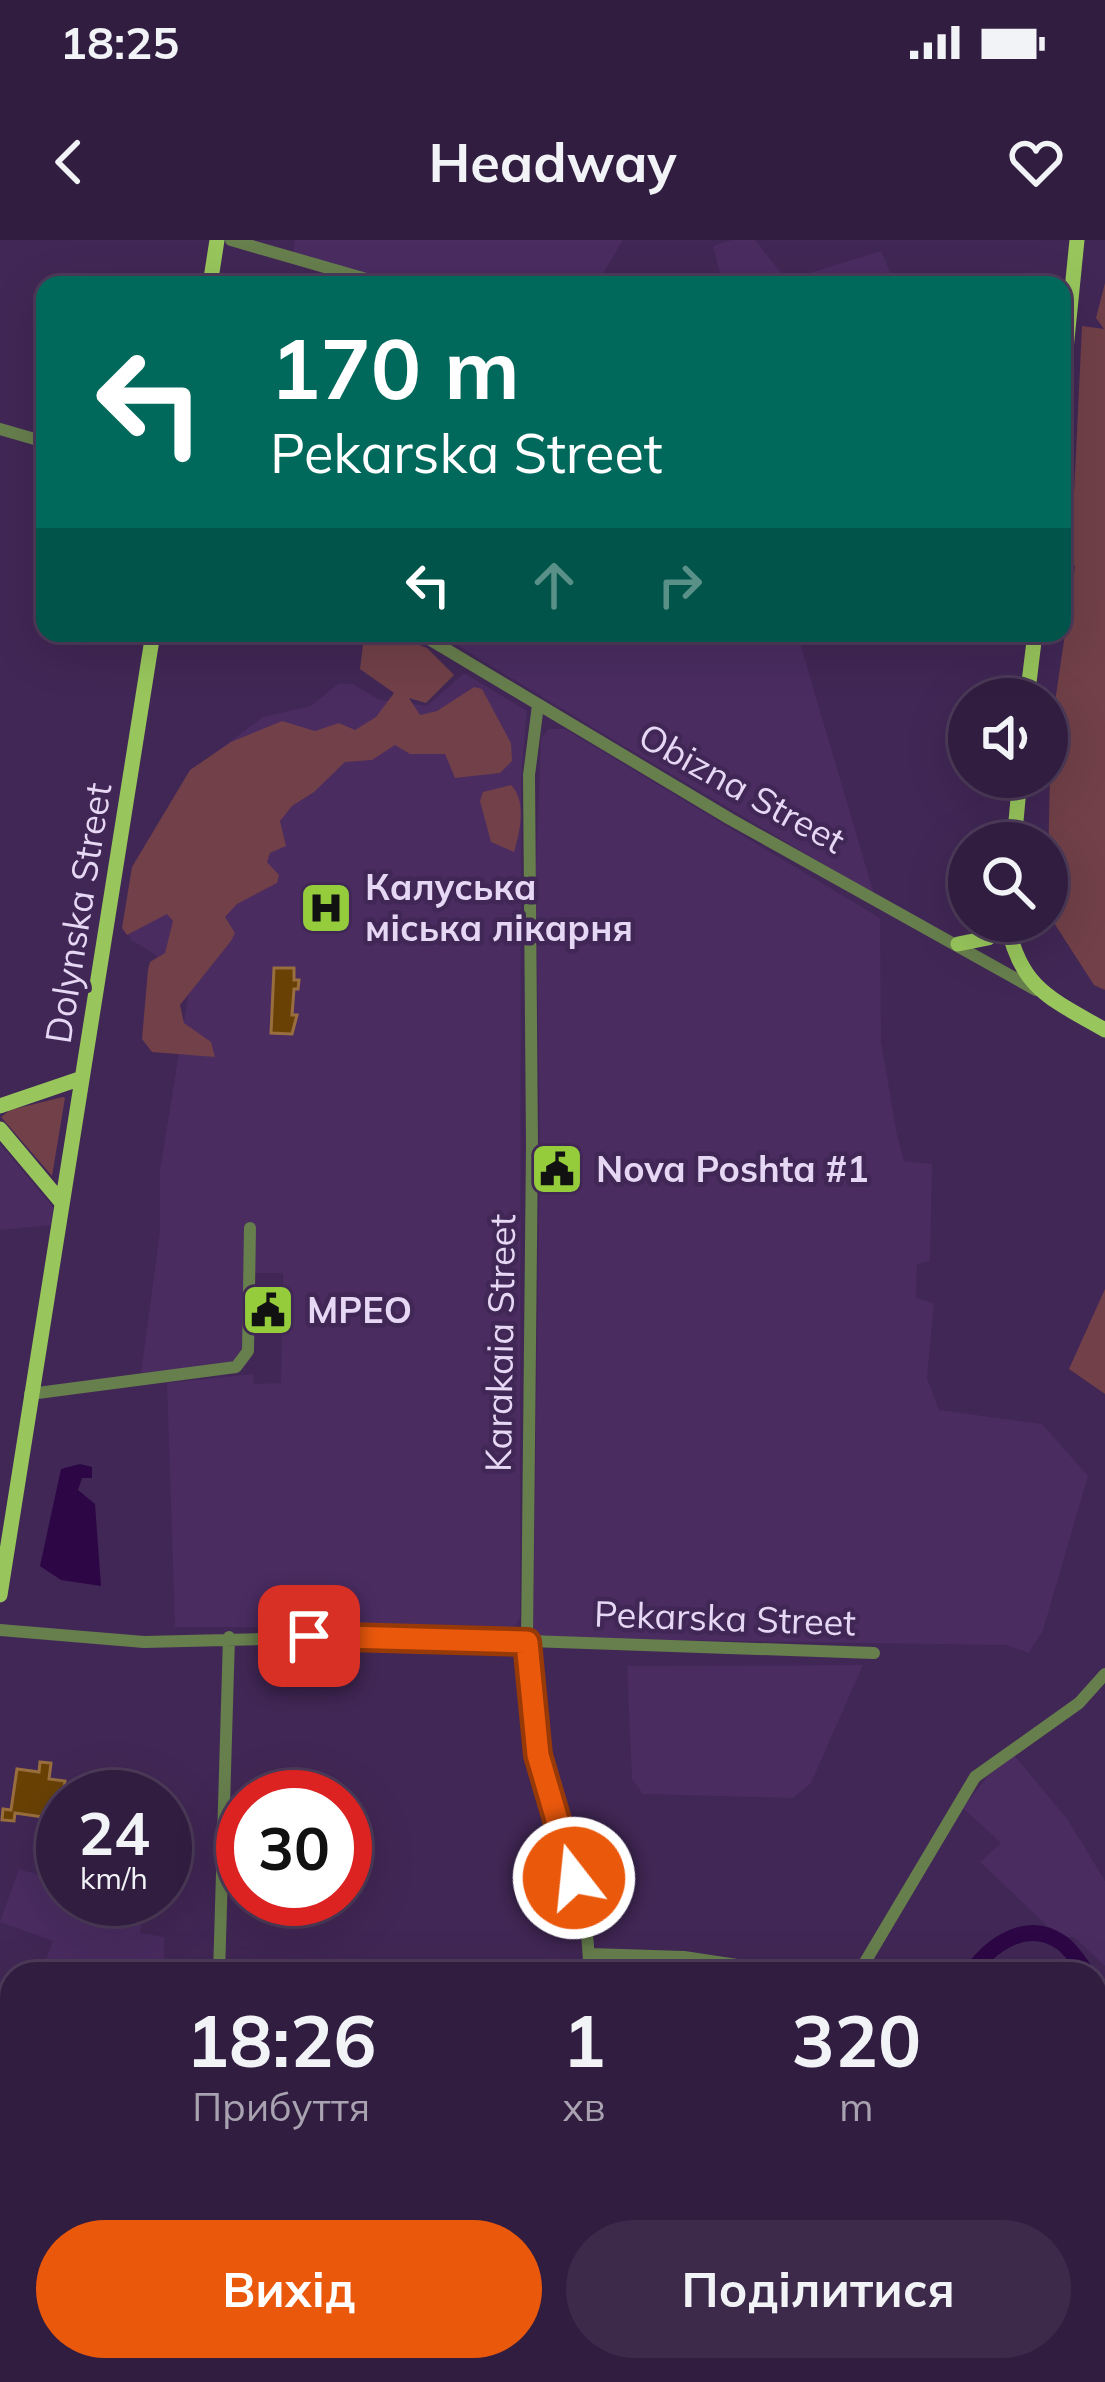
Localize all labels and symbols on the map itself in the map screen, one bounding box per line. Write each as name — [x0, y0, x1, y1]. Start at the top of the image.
street label: Obizna Street — [631, 713, 853, 863]
street label: Dolynska Street — [35, 780, 120, 1046]
place label: Калуська міська лікарня — [365, 864, 633, 950]
hospital icon: Калуська міська лікарня — [298, 880, 354, 936]
public building icon: Nova Poshta #1 — [529, 1141, 585, 1197]
place label: Nova Poshta #1 — [596, 1146, 869, 1191]
street label: Karakaia Street — [475, 1214, 524, 1472]
public building icon: МРЕО — [240, 1282, 296, 1338]
place label: МРЕО — [307, 1287, 412, 1332]
pin — [258, 1585, 360, 1687]
street label: Pekarska Street — [593, 1590, 857, 1645]
speed limit sign: 30 — [216, 1770, 372, 1926]
position arrow — [511, 1815, 637, 1941]

